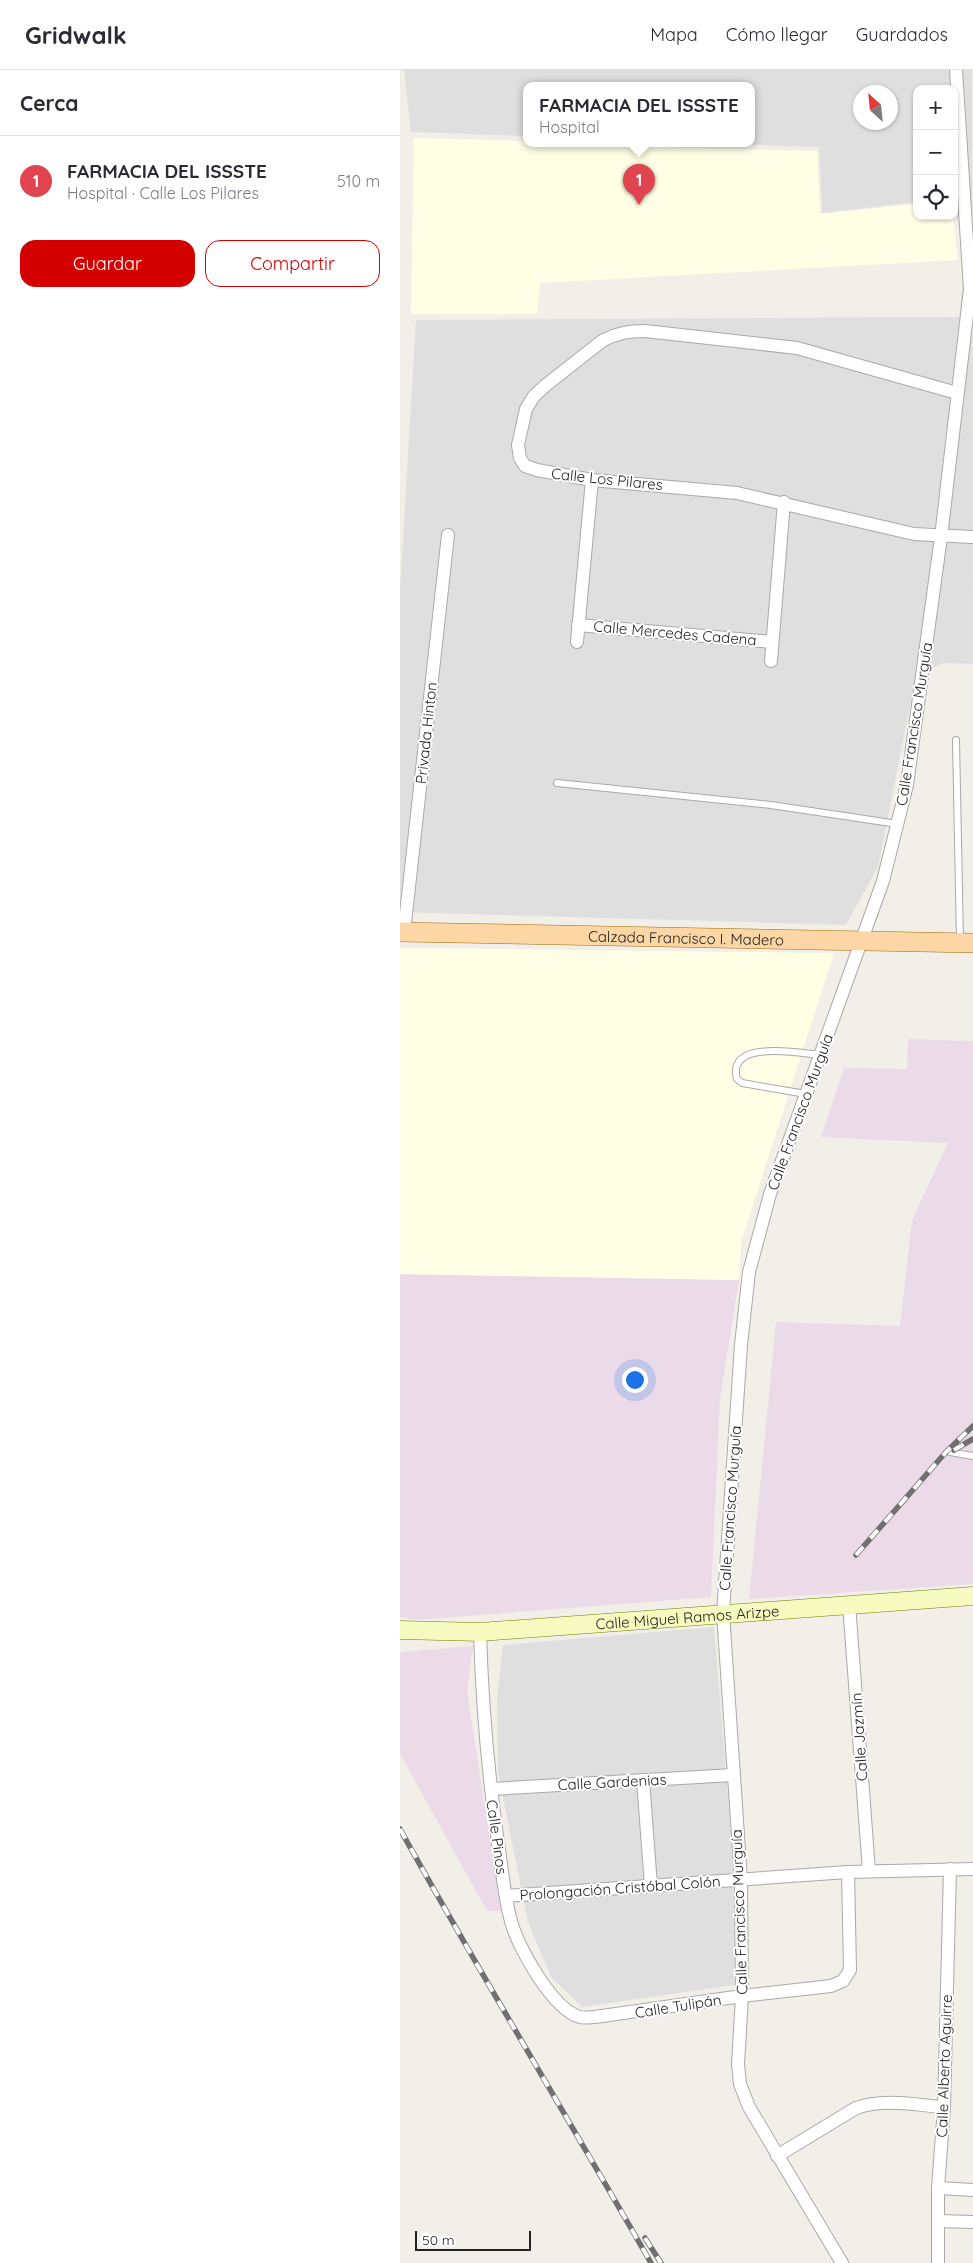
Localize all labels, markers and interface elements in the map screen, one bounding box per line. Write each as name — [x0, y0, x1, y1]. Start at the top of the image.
text: Gridwalk — [25, 20, 127, 50]
text: Mapa — [650, 23, 698, 46]
text: Cómo llegar — [726, 23, 828, 46]
text: Guardados — [856, 23, 948, 46]
popup — [523, 82, 755, 147]
north arrow — [853, 85, 898, 130]
map controls — [913, 85, 958, 220]
button: + — [913, 85, 958, 130]
text: Cerca — [20, 90, 78, 116]
text: FARMACIA DEL ISSSTE — [539, 93, 739, 117]
text: Hospital — [539, 117, 600, 137]
button: − — [913, 130, 958, 175]
text: FARMACIA DEL ISSSTE — [67, 159, 267, 183]
pin: 1 — [623, 164, 655, 205]
text: 1 — [33, 171, 39, 191]
text: 510 m — [337, 171, 380, 191]
button: locate — [913, 175, 958, 220]
text: Hospital · Calle Los Pilares — [67, 183, 259, 203]
button: Guardar — [20, 240, 195, 287]
button: Compartir — [205, 240, 380, 287]
street label: Calle Los Pilares — [550, 464, 664, 494]
street label: Calle Mercedes Cadena — [593, 616, 757, 650]
street label: Calle Francisco Murguía — [892, 641, 936, 807]
street label: Privada Hinton — [411, 681, 441, 785]
street label: Calzada Francisco I. Madero — [588, 926, 784, 949]
street label: Calle Francisco Murguía — [763, 1031, 837, 1193]
your location — [622, 1367, 648, 1393]
street label: Calle Francisco Murguía — [715, 1425, 745, 1591]
street label: Calle Miguel Ramos Arizpe — [595, 1601, 780, 1633]
street label: Calle Jazmín — [846, 1692, 872, 1782]
street label: Calle Gardenias — [557, 1770, 667, 1794]
street label: Calle Pinos — [482, 1798, 512, 1876]
street label: Calle Francisco Murguía — [727, 1829, 751, 1995]
street label: Prolongación Cristóbal Colón — [519, 1871, 721, 1905]
street label: Calle Tulipán — [633, 1990, 723, 2022]
street label: Calle Alberto Aguirre — [932, 1994, 956, 2138]
scale bar — [415, 2228, 531, 2251]
text: 50 m — [422, 2231, 455, 2249]

